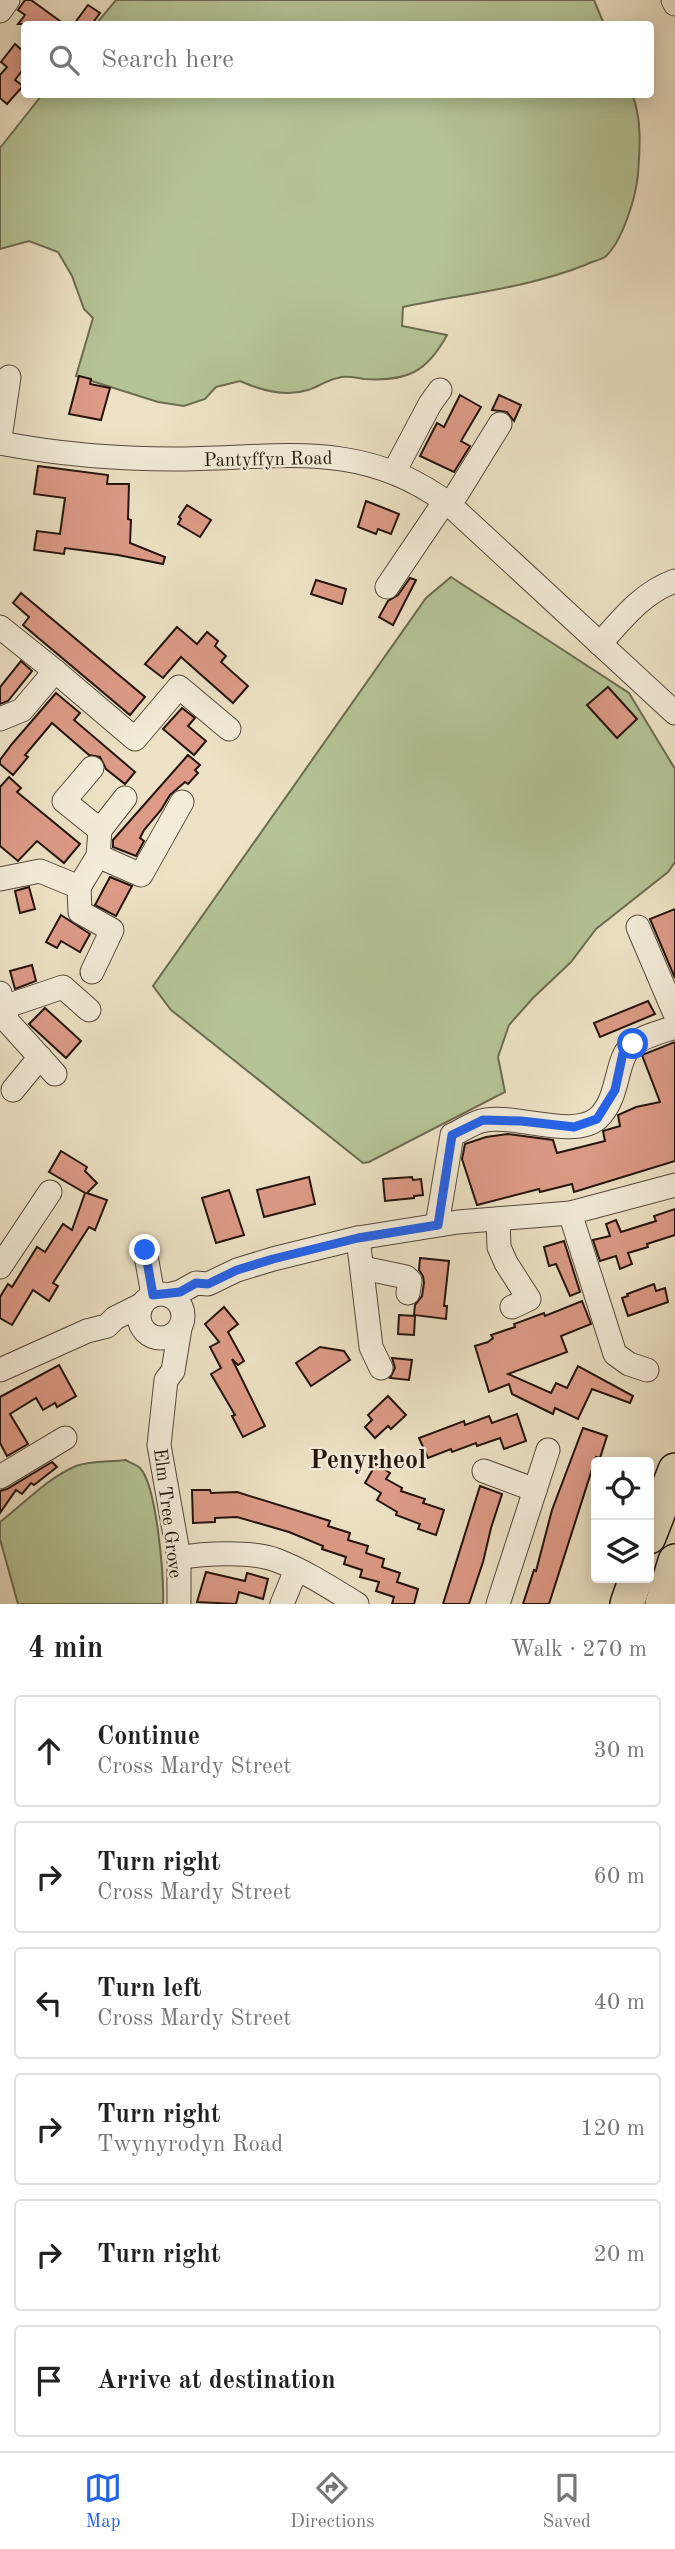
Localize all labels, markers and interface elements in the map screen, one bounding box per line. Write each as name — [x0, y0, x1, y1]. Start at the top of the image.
search box — [21, 21, 654, 98]
icon: search — [45, 41, 83, 79]
text: Search here — [101, 47, 234, 73]
street label: Pantyffyn Road — [203, 450, 333, 471]
route start — [617, 1028, 648, 1059]
route end — [129, 1234, 160, 1265]
street label: Elm Tree Grove — [149, 1447, 184, 1579]
district label: Penyrheol — [310, 1448, 426, 1474]
map controls — [591, 1457, 654, 1583]
button: locate — [591, 1457, 654, 1520]
button: layers — [591, 1520, 654, 1583]
text: 4 min — [28, 1634, 103, 1664]
text: Walk · 270 m — [511, 1638, 647, 1661]
text: Continue — [97, 1724, 200, 1750]
icon: ahead — [30, 1732, 68, 1770]
text: 30 m — [594, 1739, 645, 1762]
text: Cross Mardy Street — [97, 1755, 291, 1778]
text: Turn right — [97, 1850, 220, 1876]
icon: right — [30, 1858, 68, 1896]
text: 60 m — [594, 1865, 645, 1888]
text: Cross Mardy Street — [97, 1881, 291, 1904]
text: Turn left — [97, 1976, 202, 2002]
icon: left — [30, 1984, 68, 2022]
text: 40 m — [594, 1991, 645, 2014]
text: Cross Mardy Street — [97, 2007, 291, 2030]
text: Turn right — [97, 2102, 220, 2128]
icon: right — [30, 2110, 68, 2148]
text: 120 m — [580, 2117, 645, 2140]
text: Twynyrodyn Road — [97, 2133, 283, 2156]
icon: right — [30, 2236, 68, 2274]
text: Turn right — [97, 2242, 220, 2268]
text: 20 m — [594, 2243, 645, 2266]
icon: arrive — [30, 2362, 68, 2400]
text: Arrive at destination — [97, 2368, 336, 2394]
tab: Map — [84, 2469, 122, 2534]
tab: Directions — [290, 2469, 375, 2534]
tab: Saved — [543, 2469, 591, 2534]

